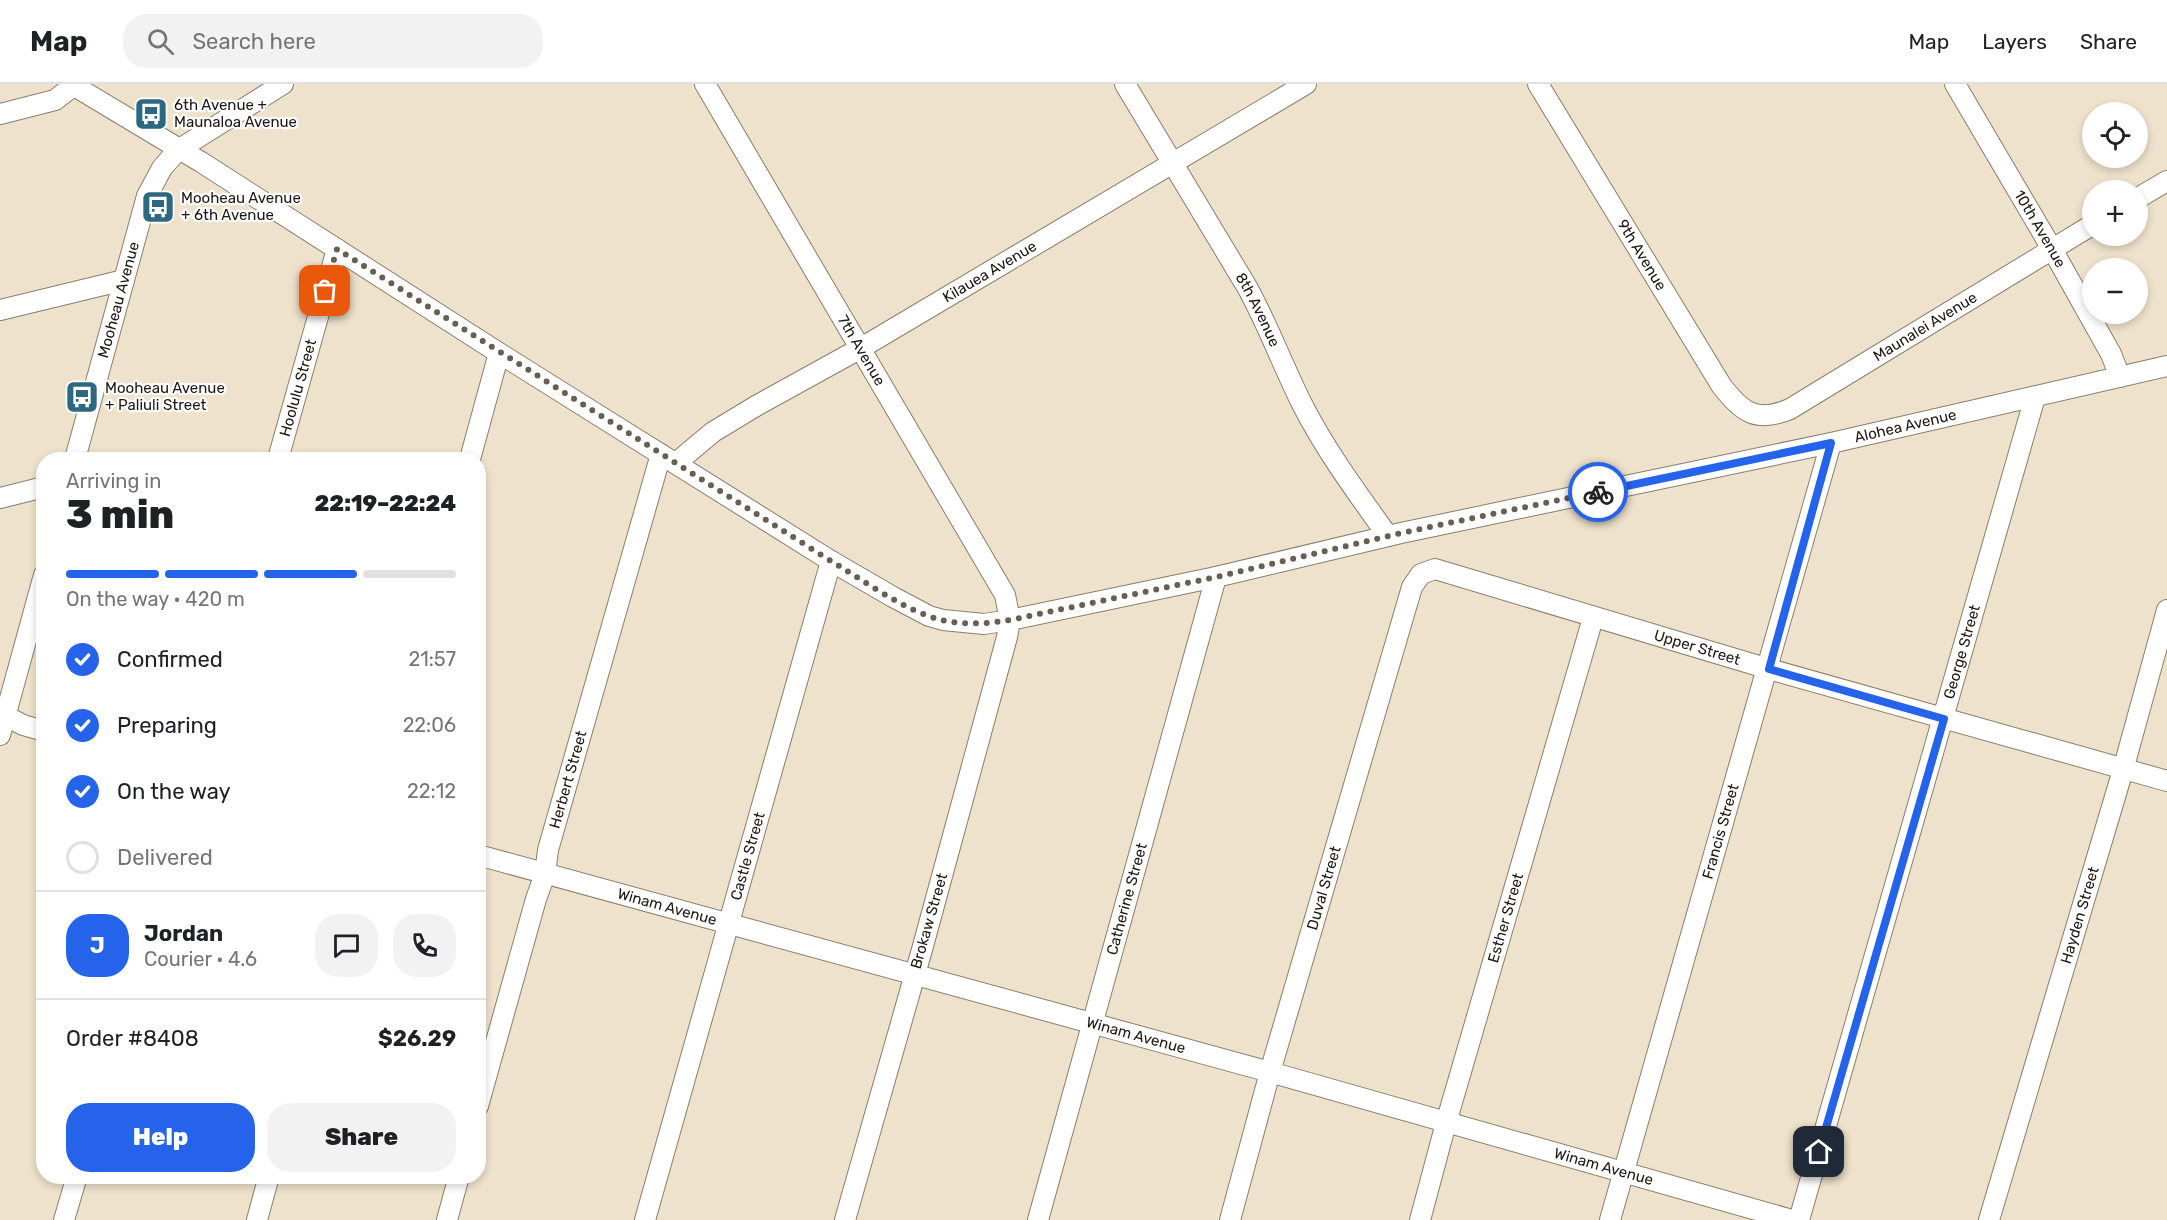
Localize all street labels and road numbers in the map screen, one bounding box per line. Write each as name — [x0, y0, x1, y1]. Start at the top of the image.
street label: 10th Avenue — [2010, 187, 2070, 271]
street label: 9th Avenue — [1613, 216, 1670, 294]
street label: Kilauea Avenue — [939, 237, 1040, 307]
street label: Mooheau Avenue — [94, 240, 143, 360]
street label: 8th Avenue — [1232, 269, 1284, 350]
street label: Maunalei Avenue — [1870, 288, 1980, 365]
street label: 7th Avenue — [834, 312, 889, 389]
street label: Hoolulu Street — [276, 337, 320, 439]
street label: Alohea Avenue — [1853, 406, 1958, 446]
street label: George Street — [1940, 603, 1984, 701]
street label: Upper Street — [1652, 626, 1743, 669]
street label: Herbert Street — [546, 728, 591, 831]
street label: Francis Street — [1698, 782, 1743, 881]
street label: Castle Street — [727, 810, 769, 902]
street label: Catherine Street — [1103, 841, 1151, 957]
street label: Duval Street — [1303, 844, 1345, 932]
street label: Hayden Street — [2057, 864, 2103, 966]
street label: Brokaw Street — [907, 871, 951, 971]
street label: Esther Street — [1484, 871, 1527, 965]
street label: Winam Avenue — [615, 885, 719, 929]
street label: Winam Avenue — [1084, 1013, 1187, 1057]
street label: Winam Avenue — [1552, 1144, 1655, 1189]

